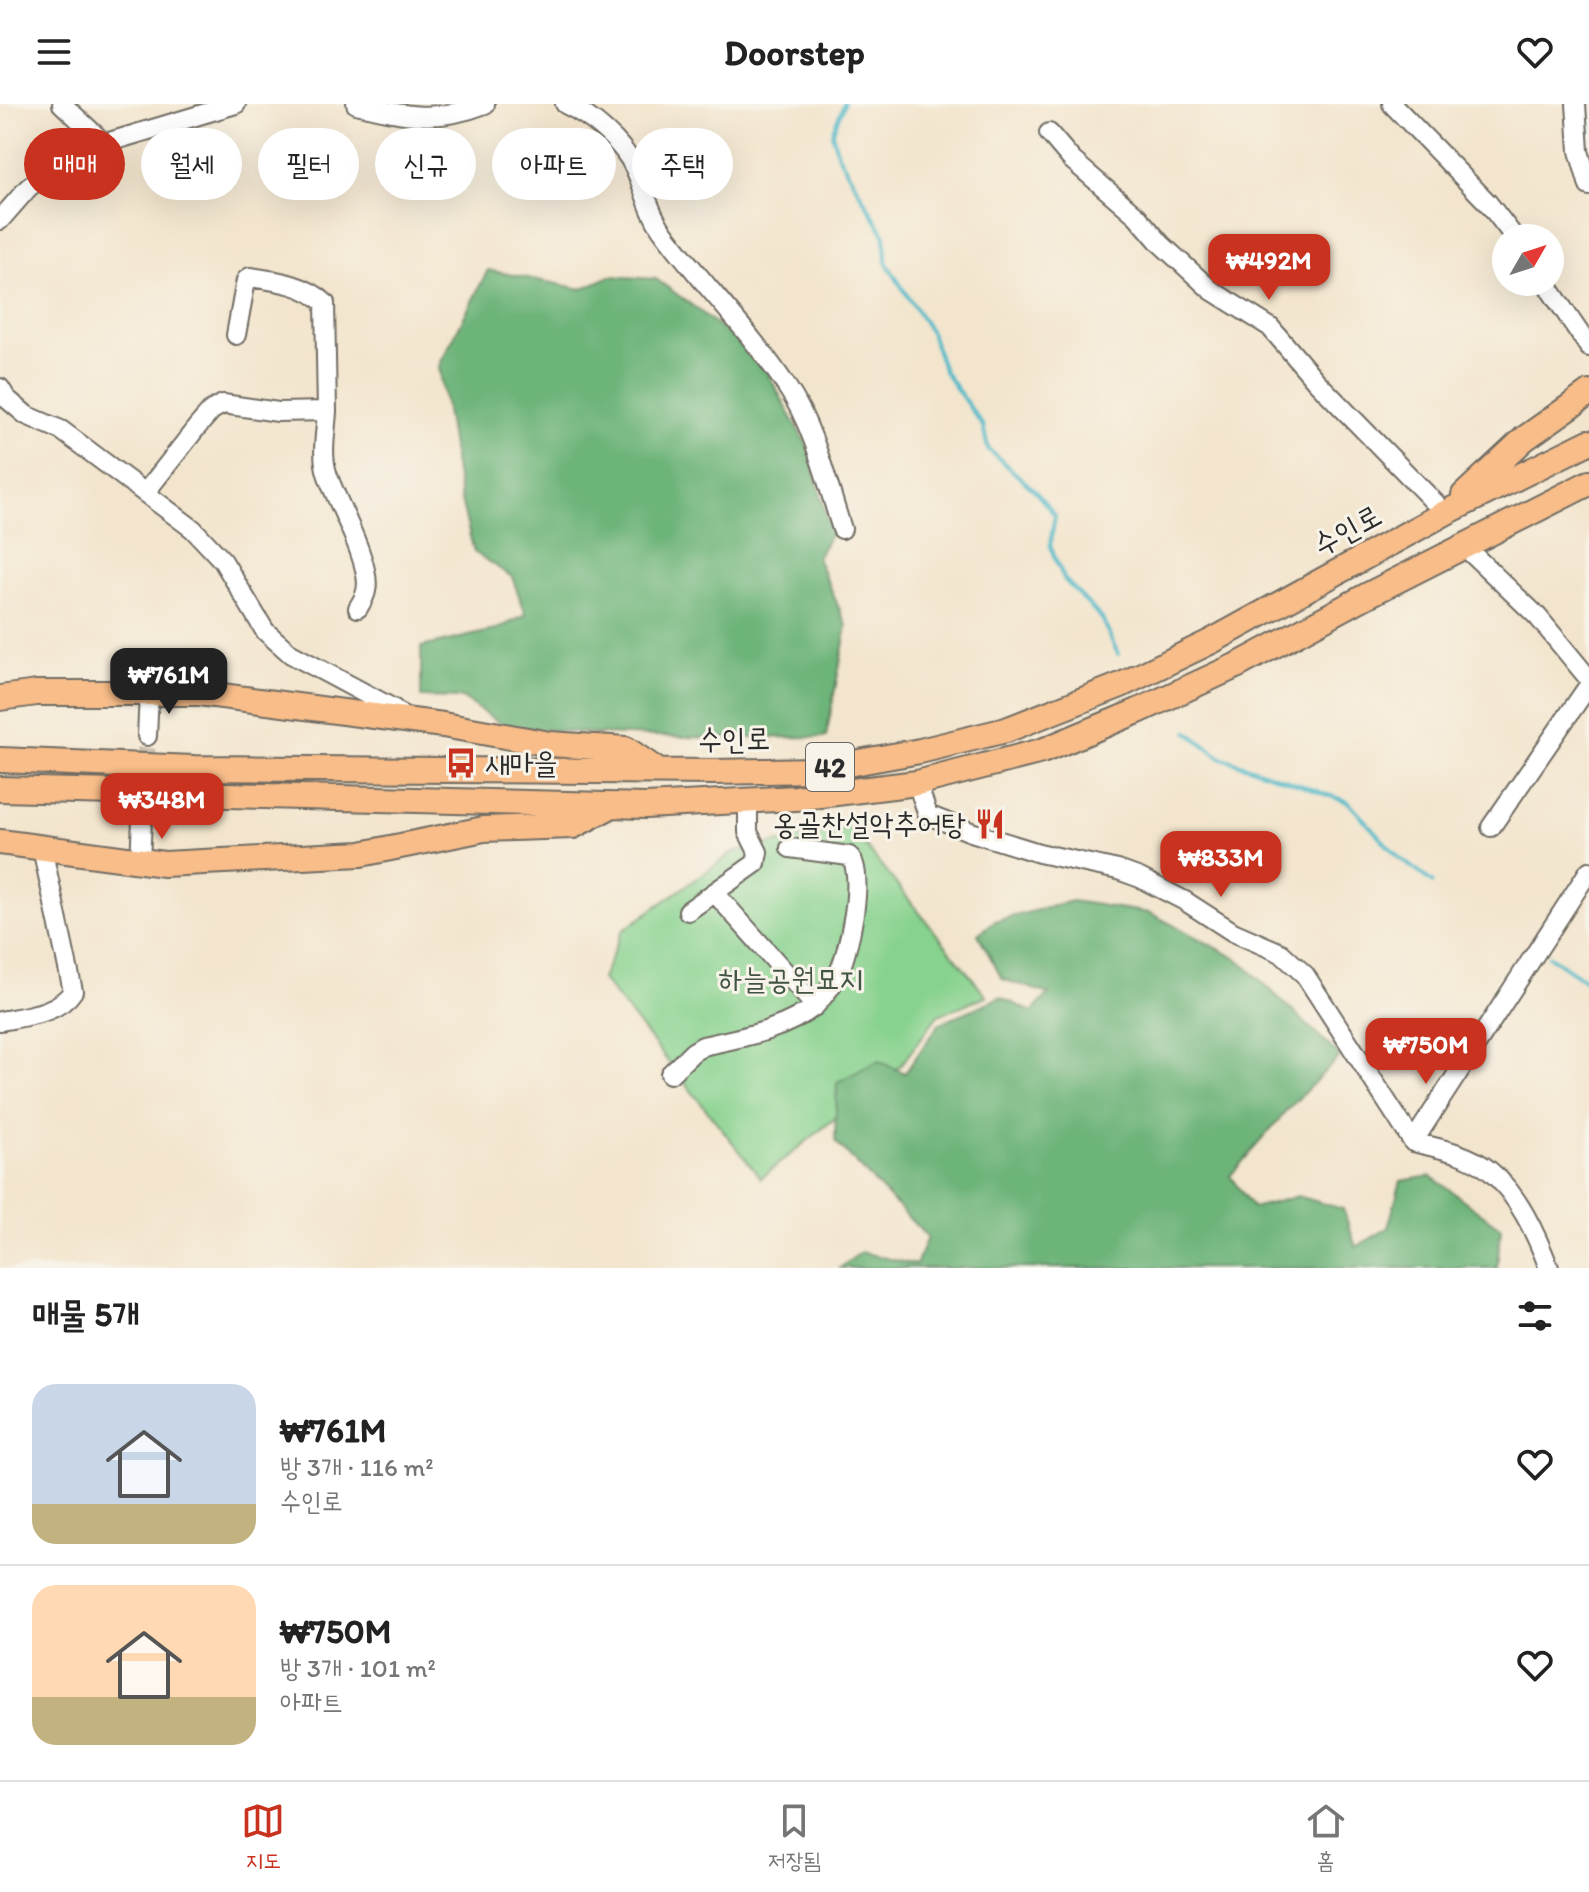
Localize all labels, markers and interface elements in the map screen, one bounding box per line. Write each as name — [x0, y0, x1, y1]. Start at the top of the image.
icon: menu — [32, 30, 76, 74]
icon: heart — [1513, 30, 1557, 74]
text: Doorstep — [724, 31, 865, 74]
chip: 매매 — [24, 128, 125, 200]
chip: 월세 — [141, 128, 242, 200]
chip: 필터 — [258, 128, 359, 200]
chip: 신규 — [375, 128, 476, 200]
chip: 아파트 — [492, 128, 616, 200]
chip: 주택 — [632, 128, 733, 200]
north arrow — [1492, 224, 1564, 296]
map controls — [1492, 224, 1564, 296]
pin: ₩492M — [1213, 234, 1325, 302]
text: ₩492M — [1226, 244, 1312, 276]
street label: 수인로 — [1306, 496, 1387, 563]
pin: ₩761M — [113, 648, 225, 716]
text: ₩761M — [128, 658, 210, 690]
street label: 수인로 — [697, 719, 771, 758]
road number: 42 — [806, 743, 854, 791]
place label: 새마을 — [485, 744, 557, 781]
bus stop icon: 새마을 — [444, 746, 478, 780]
pin: ₩348M — [106, 773, 218, 841]
text: ₩348M — [119, 783, 205, 815]
place label: 옹골찬설악추어탕 — [773, 805, 966, 842]
restaurant icon: 옹골찬설악추어탕 — [973, 807, 1007, 841]
pin: ₩833M — [1165, 831, 1277, 899]
text: ₩833M — [1178, 841, 1264, 873]
park label: 하늘공원묘지 — [719, 960, 863, 997]
pin: ₩750M — [1370, 1018, 1482, 1086]
text: ₩750M — [1383, 1028, 1469, 1060]
text: 매물 5개 — [32, 1294, 140, 1335]
icon: filters — [1513, 1294, 1557, 1338]
text: ₩761M — [280, 1410, 386, 1451]
icon: home — [96, 1416, 192, 1512]
icon: heart — [1513, 1442, 1557, 1486]
text: 방 3개 · 116 m² — [280, 1451, 434, 1483]
text: 수인로 — [280, 1485, 343, 1517]
text: ₩750M — [280, 1611, 391, 1652]
icon: home — [96, 1617, 192, 1713]
icon: heart — [1513, 1643, 1557, 1687]
text: 방 3개 · 101 m² — [280, 1652, 436, 1684]
text: 아파트 — [280, 1686, 343, 1718]
tab: 지도 — [241, 1799, 285, 1875]
tab: 저장됨 — [768, 1799, 821, 1875]
tab: 홈 — [1304, 1799, 1348, 1875]

